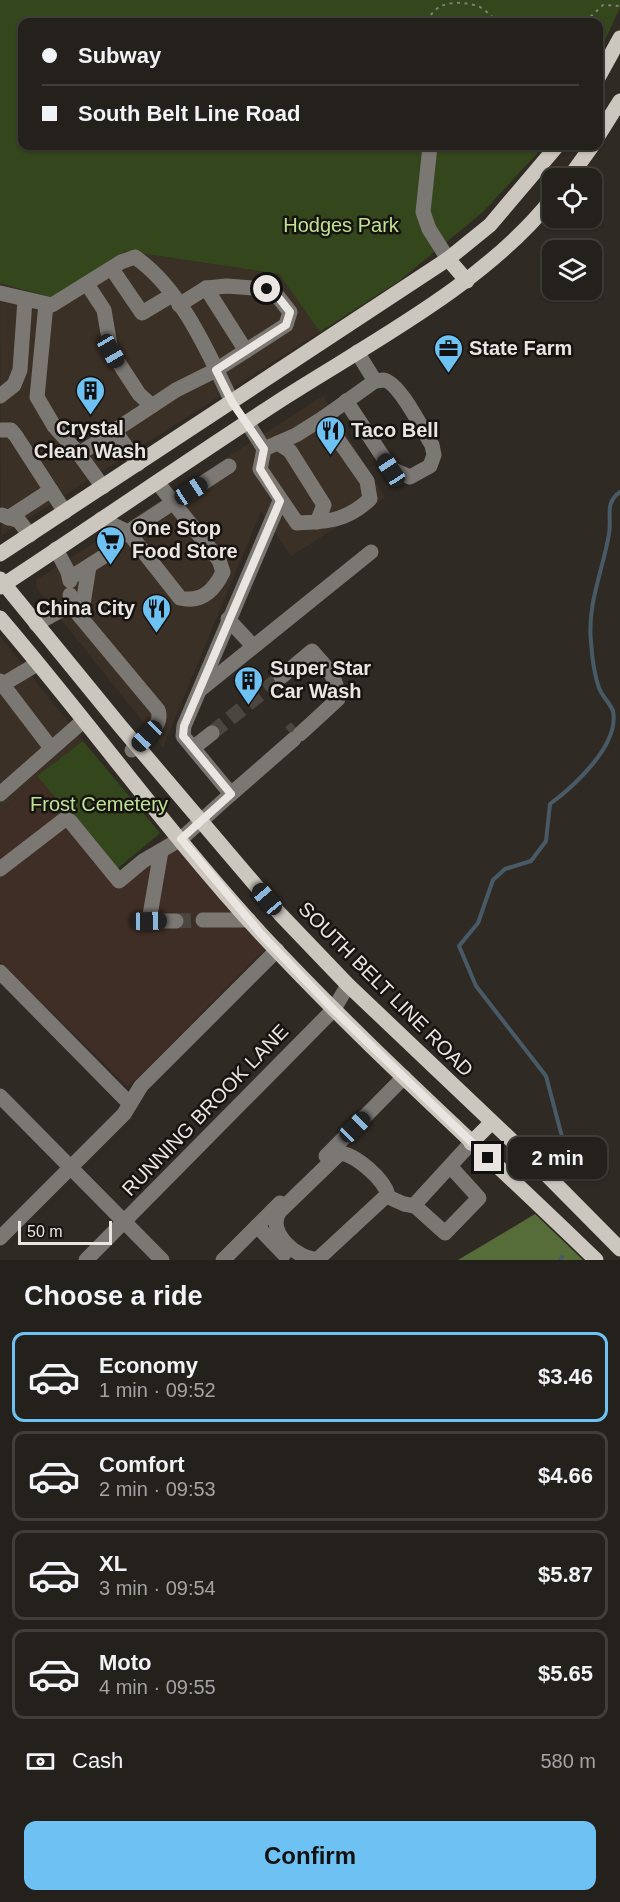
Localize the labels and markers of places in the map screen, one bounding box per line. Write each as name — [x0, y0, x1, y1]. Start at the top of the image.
office icon: State Farm — [432, 332, 464, 374]
place label: State Farm — [469, 337, 572, 359]
building icon: Crystal Clean Wash — [74, 374, 106, 416]
restaurant icon: Taco Bell — [314, 414, 346, 456]
place label: Crystal Clean Wash — [34, 417, 146, 462]
place label: Taco Bell — [351, 419, 438, 441]
place label: One Stop Food Store — [132, 517, 238, 562]
supermarket icon: One Stop Food Store — [95, 524, 127, 566]
restaurant icon: China City — [140, 592, 172, 634]
place label: China City — [36, 597, 136, 619]
place label: Super Star Car Wash — [270, 657, 371, 702]
building icon: Super Star Car Wash — [233, 664, 265, 706]

